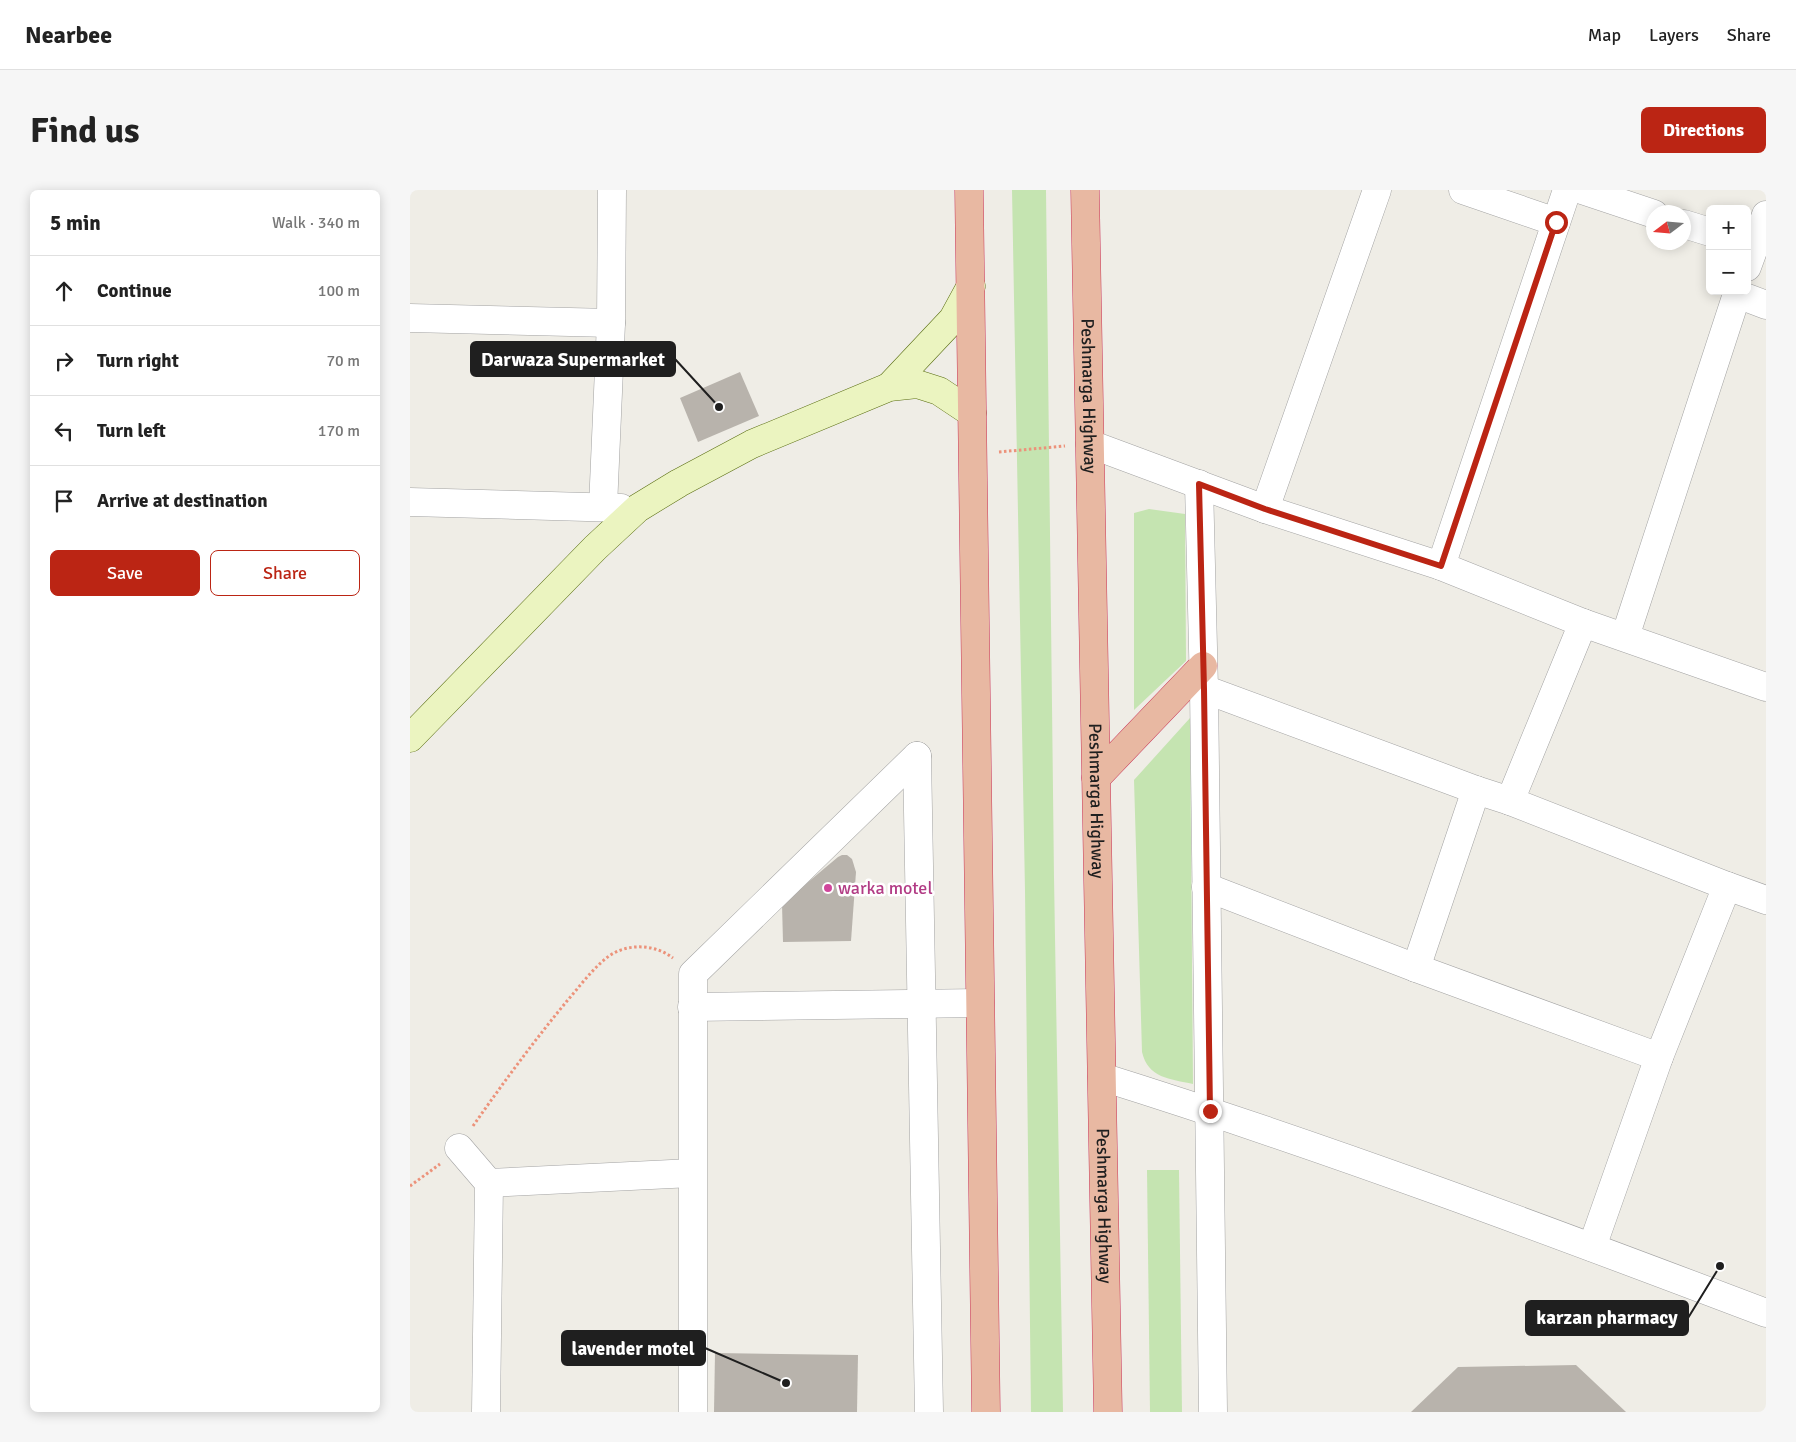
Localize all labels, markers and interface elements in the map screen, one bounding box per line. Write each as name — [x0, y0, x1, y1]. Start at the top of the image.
text: Nearbee — [25, 20, 112, 50]
text: Map — [1588, 24, 1621, 46]
text: Layers — [1649, 24, 1699, 46]
text: Share — [1727, 24, 1771, 46]
button: Directions — [1641, 107, 1766, 153]
text: Find us — [30, 109, 140, 152]
north arrow — [1646, 205, 1691, 250]
map controls — [1706, 205, 1751, 295]
button: + — [1706, 205, 1751, 250]
text: 5 min — [50, 210, 101, 236]
route start — [1545, 211, 1568, 234]
text: Walk · 340 m — [272, 213, 360, 233]
button: − — [1706, 250, 1751, 295]
icon: ahead — [50, 277, 78, 305]
text: Continue — [97, 279, 172, 303]
text: 100 m — [318, 281, 360, 301]
street label: Peshmarga Highway — [1076, 318, 1101, 474]
callout: Darwaza Supermarket — [471, 342, 675, 376]
icon: right — [50, 347, 78, 375]
text: Darwaza Supermarket — [481, 348, 665, 372]
text: Turn right — [97, 349, 179, 373]
text: 70 m — [326, 351, 360, 371]
icon: left — [50, 417, 78, 445]
text: Turn left — [97, 419, 166, 443]
text: 170 m — [318, 421, 360, 441]
icon: arrive — [50, 487, 78, 515]
text: Arrive at destination — [97, 489, 268, 513]
button: Save — [50, 550, 200, 596]
button: Share — [210, 550, 360, 596]
street label: Peshmarga Highway — [1084, 723, 1109, 879]
place label: warka motel — [838, 877, 933, 899]
marker: warka motel — [822, 882, 834, 894]
route end — [1199, 1100, 1222, 1123]
street label: Peshmarga Highway — [1092, 1128, 1117, 1284]
callout: karzan pharmacy — [1526, 1301, 1688, 1335]
text: karzan pharmacy — [1536, 1306, 1678, 1330]
callout: lavender motel — [562, 1331, 705, 1365]
text: lavender motel — [571, 1337, 695, 1361]

